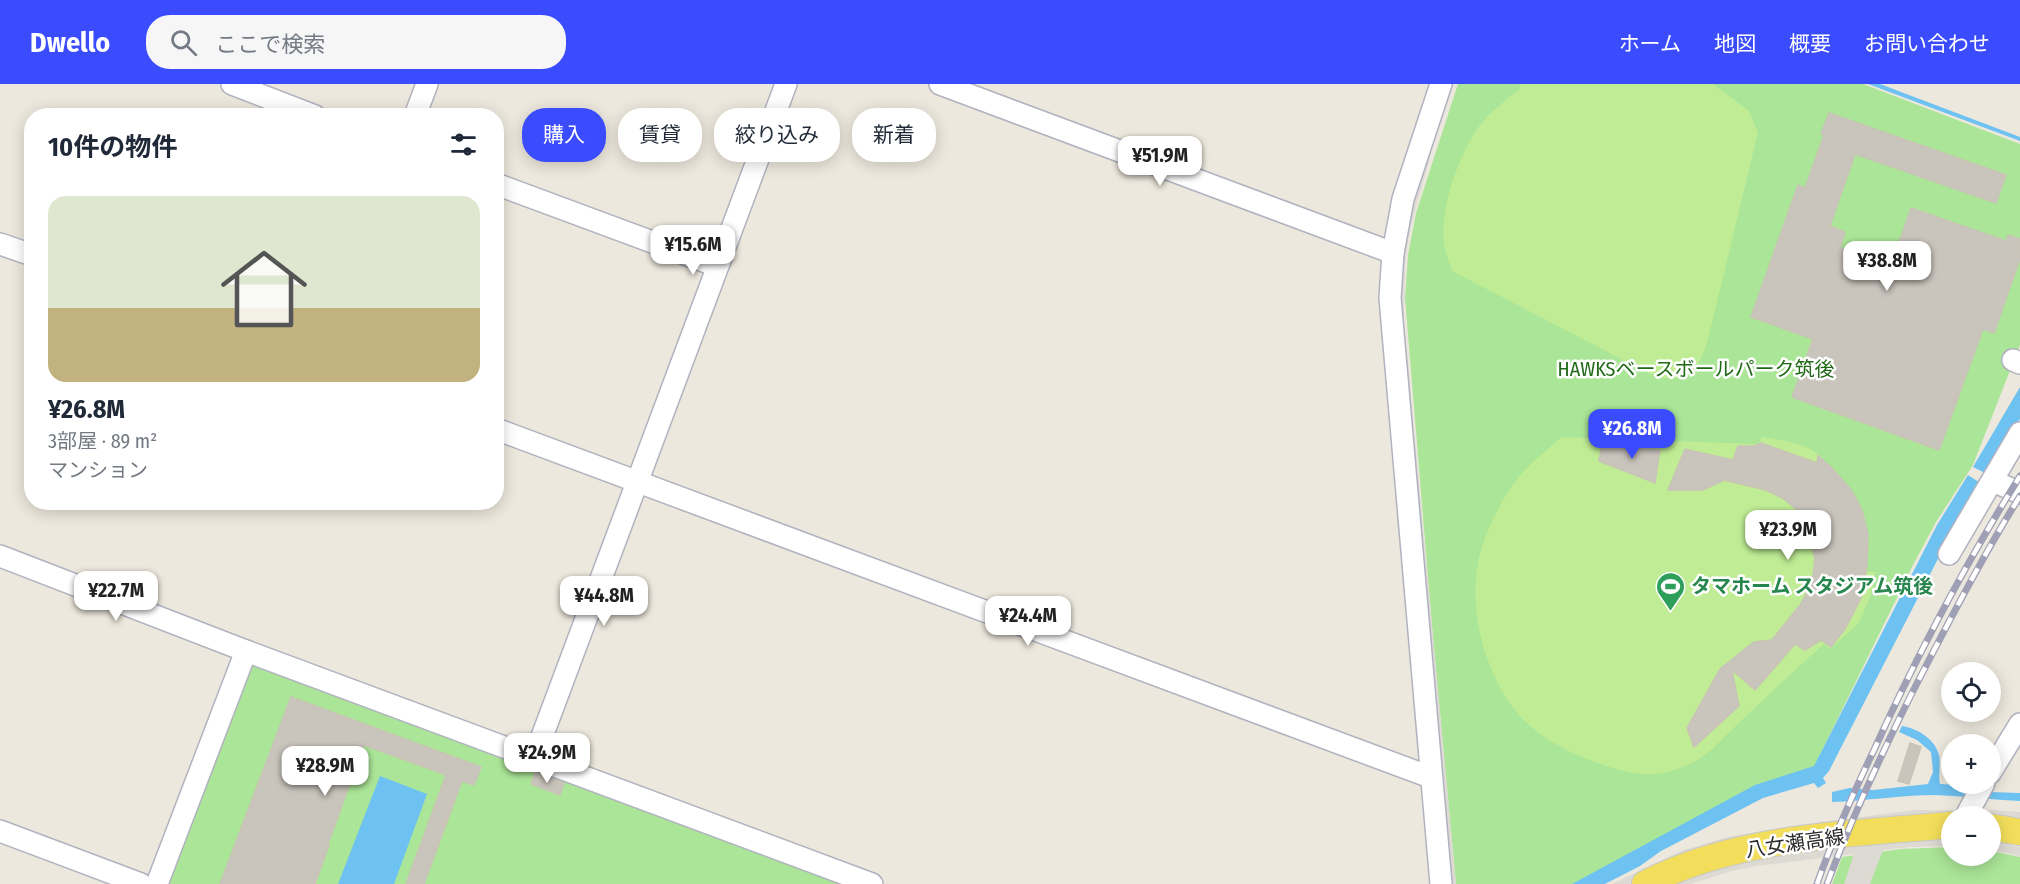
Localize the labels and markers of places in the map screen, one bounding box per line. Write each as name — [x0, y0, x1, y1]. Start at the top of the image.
pin: ¥51.9M — [1111, 136, 1209, 187]
pin: ¥15.6M — [644, 225, 742, 276]
pin: ¥38.8M — [1838, 241, 1936, 292]
pin: ¥26.8M — [1583, 409, 1681, 460]
pin: ¥23.9M — [1739, 510, 1837, 561]
sports icon: タマホーム スタジアム筑後 — [1654, 570, 1686, 612]
pin: ¥22.7M — [67, 571, 165, 622]
place label: タマホーム スタジアム筑後 — [1691, 574, 1933, 598]
pin: ¥44.8M — [555, 576, 653, 627]
pin: ¥24.4M — [979, 596, 1077, 647]
pin: ¥24.9M — [498, 733, 596, 784]
pin: ¥28.9M — [276, 746, 374, 797]

